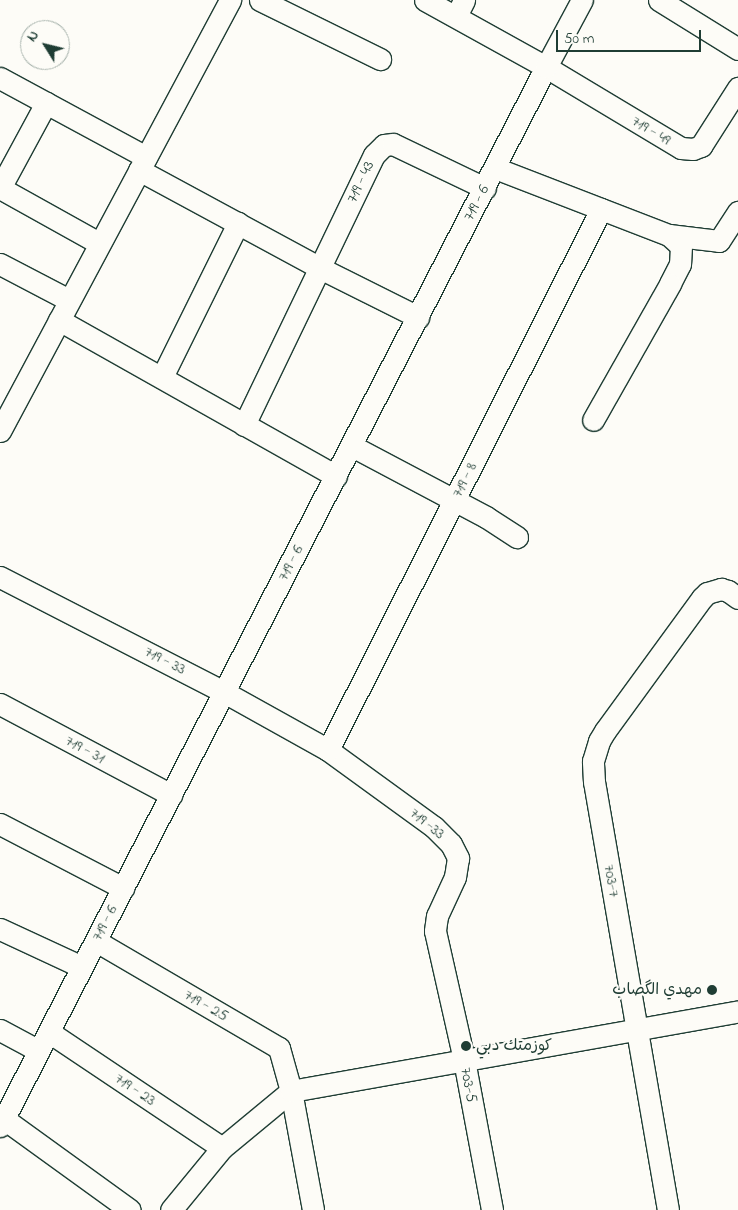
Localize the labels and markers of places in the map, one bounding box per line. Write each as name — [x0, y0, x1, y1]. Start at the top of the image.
place label: مهدي الگصاب — [612, 980, 702, 1000]
marker: مهدي الگصاب — [706, 984, 718, 996]
place label: كوزمتك دبي — [476, 1036, 552, 1056]
marker: كوزمتك دبي — [460, 1040, 472, 1052]

